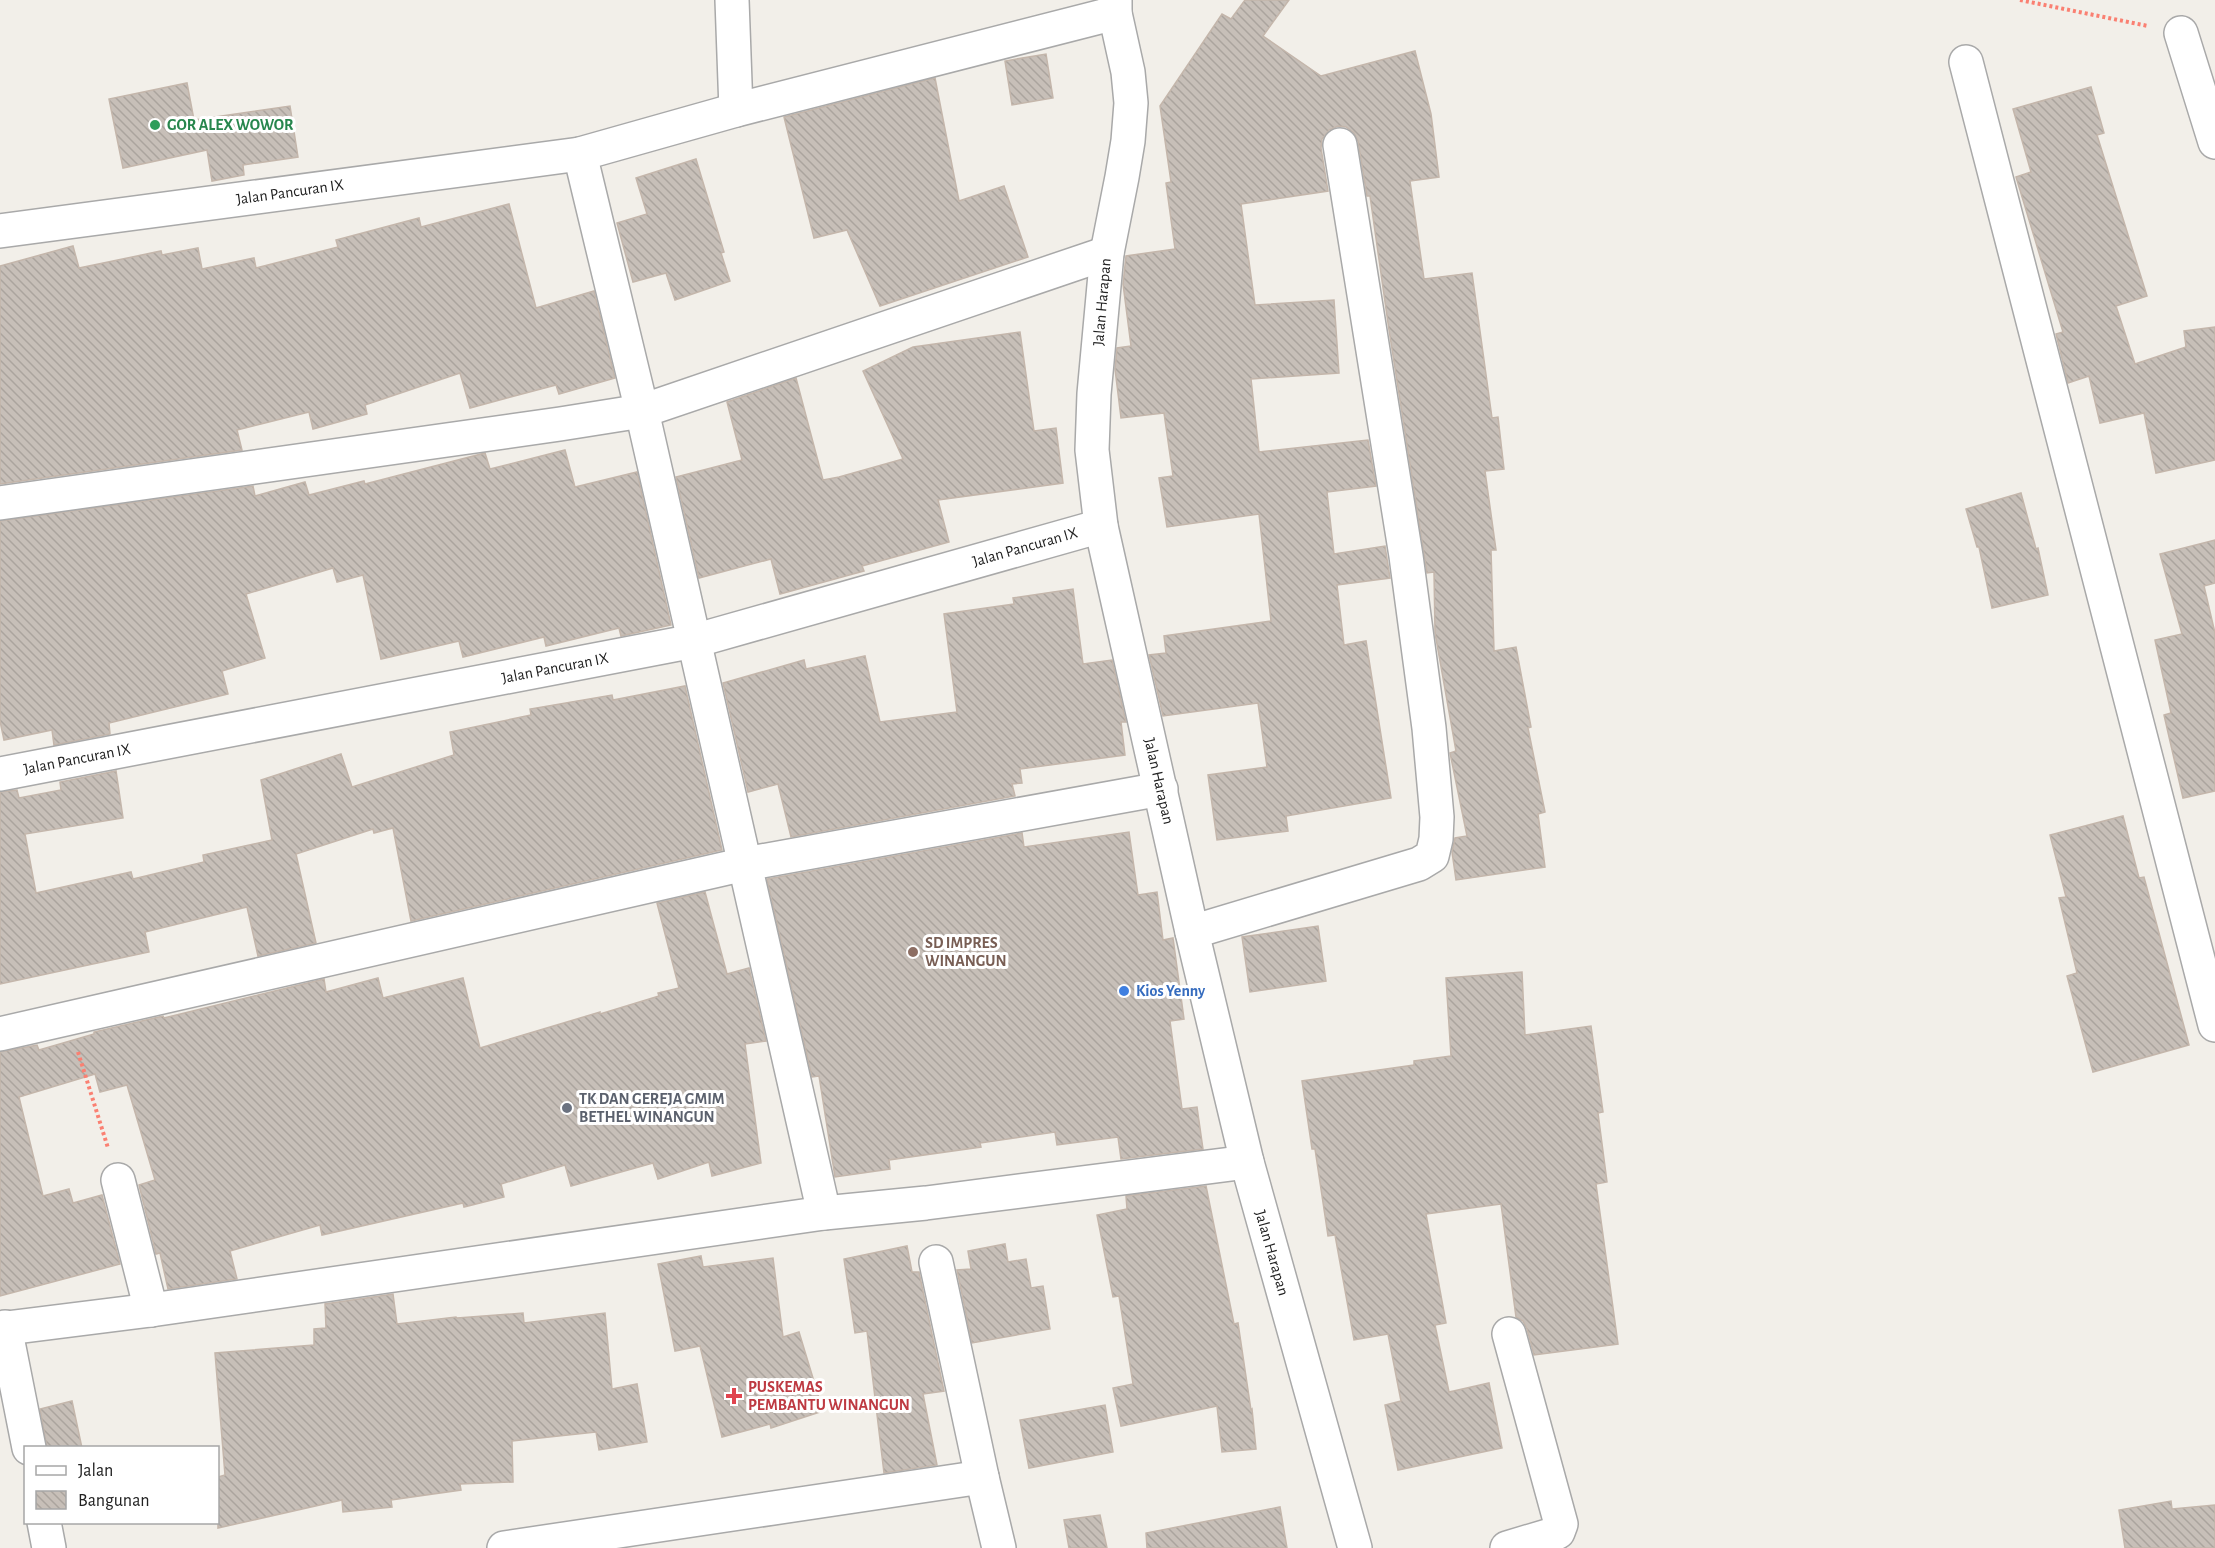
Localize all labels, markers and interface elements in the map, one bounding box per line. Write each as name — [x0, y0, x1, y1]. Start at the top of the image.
place label: GOR ALEX WOWOR — [167, 117, 294, 133]
marker: GOR ALEX WOWOR — [148, 118, 162, 132]
street label: Jalan Pancuran IX — [235, 176, 345, 207]
street label: Jalan Harapan — [1090, 257, 1114, 347]
street label: Jalan Pancuran IX — [971, 524, 1080, 570]
street label: Jalan Pancuran IX — [500, 650, 610, 686]
street label: Jalan Harapan — [1141, 736, 1177, 826]
street label: Jalan Pancuran IX — [22, 741, 132, 777]
place label: SD IMPRES WINANGUN — [925, 935, 1007, 969]
marker: SD IMPRES WINANGUN — [906, 945, 920, 959]
place label: Kios Yenny — [1136, 983, 1206, 1000]
marker: Kios Yenny — [1117, 984, 1131, 998]
place label: TK DAN GEREJA GMIM BETHEL WINANGUN — [579, 1091, 725, 1125]
marker: TK DAN GEREJA GMIM BETHEL WINANGUN — [560, 1101, 574, 1115]
street label: Jalan Harapan — [1252, 1208, 1292, 1298]
place label: PUSKEMAS PEMBANTU WINANGUN — [748, 1379, 910, 1413]
marker: PUSKEMAS PEMBANTU WINANGUN — [725, 1387, 743, 1405]
legend — [24, 1446, 219, 1524]
text: Jalan — [78, 1462, 113, 1480]
text: Bangunan — [78, 1492, 150, 1510]

